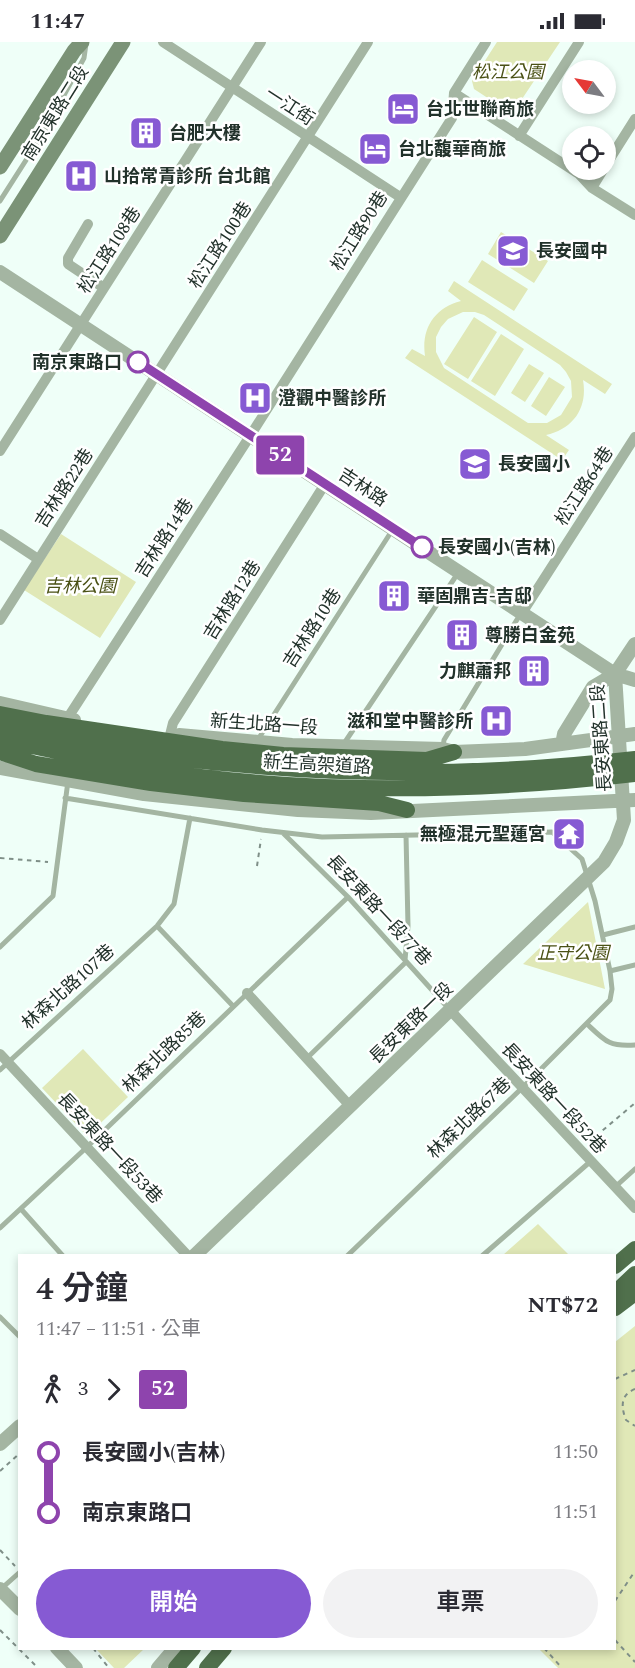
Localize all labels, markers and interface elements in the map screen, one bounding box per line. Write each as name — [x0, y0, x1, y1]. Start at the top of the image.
text: 11:47 — [30, 5, 85, 38]
park label: 松江公園 — [472, 59, 547, 86]
street label: 南京東路二段 — [15, 60, 95, 166]
north arrow — [562, 60, 616, 114]
map controls — [562, 60, 616, 180]
street label: 一江街 — [260, 80, 320, 132]
hotel icon: 台北世聯商旅 — [385, 91, 421, 127]
place label: 台北世聯商旅 — [426, 96, 534, 123]
building icon: 台肥大樓 — [128, 115, 164, 151]
place label: 台肥大樓 — [169, 120, 241, 147]
button: locate — [562, 126, 616, 180]
hotel icon: 台北馥華商旅 — [357, 131, 393, 167]
place label: 台北馥華商旅 — [398, 136, 506, 163]
hospital icon: 山拾常青診所 台北館 — [63, 158, 99, 194]
place label: 山拾常青診所 台北館 — [104, 163, 271, 190]
street label: 松江路90巷 — [324, 186, 395, 277]
street label: 松江路100巷 — [182, 196, 259, 294]
street label: 松江路108巷 — [71, 201, 148, 299]
school or university icon: 長安國中 — [495, 233, 531, 269]
place label: 長安國中 — [536, 238, 608, 265]
place label: 南京東路口 — [32, 349, 122, 376]
marker: 南京東路口 — [127, 351, 149, 373]
hospital icon: 澄觀中醫診所 — [237, 380, 273, 416]
place label: 澄觀中醫診所 — [278, 385, 386, 412]
line badge: 52 — [253, 436, 307, 474]
text: 52 — [268, 439, 292, 471]
street label: 松江路64巷 — [549, 441, 620, 531]
street label: 吉林路22巷 — [29, 443, 100, 533]
school or university icon: 長安國小 — [457, 446, 493, 482]
place label: 長安國小 — [498, 451, 570, 478]
street label: 吉林路 — [333, 461, 393, 513]
street label: 吉林路14巷 — [129, 493, 200, 583]
place label: 長安國小(吉林) — [438, 534, 555, 561]
marker: 長安國小(吉林) — [411, 536, 433, 558]
street label: 吉林路12巷 — [197, 555, 268, 646]
park label: 吉林公園 — [44, 573, 119, 600]
building icon: 華固鼎吉-吉邸 — [376, 578, 412, 614]
street label: 吉林路10巷 — [277, 583, 348, 673]
place label: 華固鼎吉-吉邸 — [417, 583, 532, 610]
building icon: 尊勝白金苑 — [444, 617, 480, 653]
place label: 尊勝白金苑 — [485, 622, 575, 649]
building icon: 力麒蕭邦 — [516, 653, 552, 689]
place label: 力麒蕭邦 — [439, 658, 511, 685]
street label: 長安東路二段 — [584, 683, 619, 793]
hospital icon: 滋和堂中醫診所 — [478, 703, 514, 739]
street label: 新生北路一段 — [209, 707, 319, 742]
place label: 滋和堂中醫診所 — [347, 708, 473, 735]
street label: 新生高架道路 — [262, 748, 372, 781]
temple icon: 無極混元聖蓮宮 — [551, 816, 587, 852]
place label: 無極混元聖蓮宮 — [420, 821, 546, 848]
street label: 長安東路一段77巷 — [320, 848, 438, 972]
street label: 林森北路107巷 — [16, 938, 121, 1037]
park label: 正守公園 — [537, 940, 612, 967]
street label: 長安東路一段 — [363, 976, 460, 1071]
street label: 林森北路85巷 — [116, 1005, 213, 1100]
street label: 長安東路一段52巷 — [495, 1036, 613, 1160]
street label: 林森北路67巷 — [421, 1071, 518, 1166]
street label: 長安東路一段53巷 — [51, 1086, 169, 1210]
text: 4 分鐘 — [36, 1264, 128, 1314]
text: NT$72 — [528, 1289, 598, 1322]
text: 11:47 – 11:51 · 公車 — [36, 1314, 201, 1344]
icon: walk — [36, 1373, 69, 1406]
icon: forward — [97, 1373, 130, 1406]
text: 52 — [151, 1373, 175, 1405]
text: 3 — [78, 1374, 88, 1404]
text: 長安國小(吉林) — [82, 1437, 226, 1470]
text: 11:50 — [553, 1437, 598, 1467]
text: 南京東路口 — [82, 1497, 192, 1530]
text: 11:51 — [553, 1497, 598, 1527]
button: 開始 — [36, 1569, 311, 1638]
button: 車票 — [323, 1569, 598, 1638]

